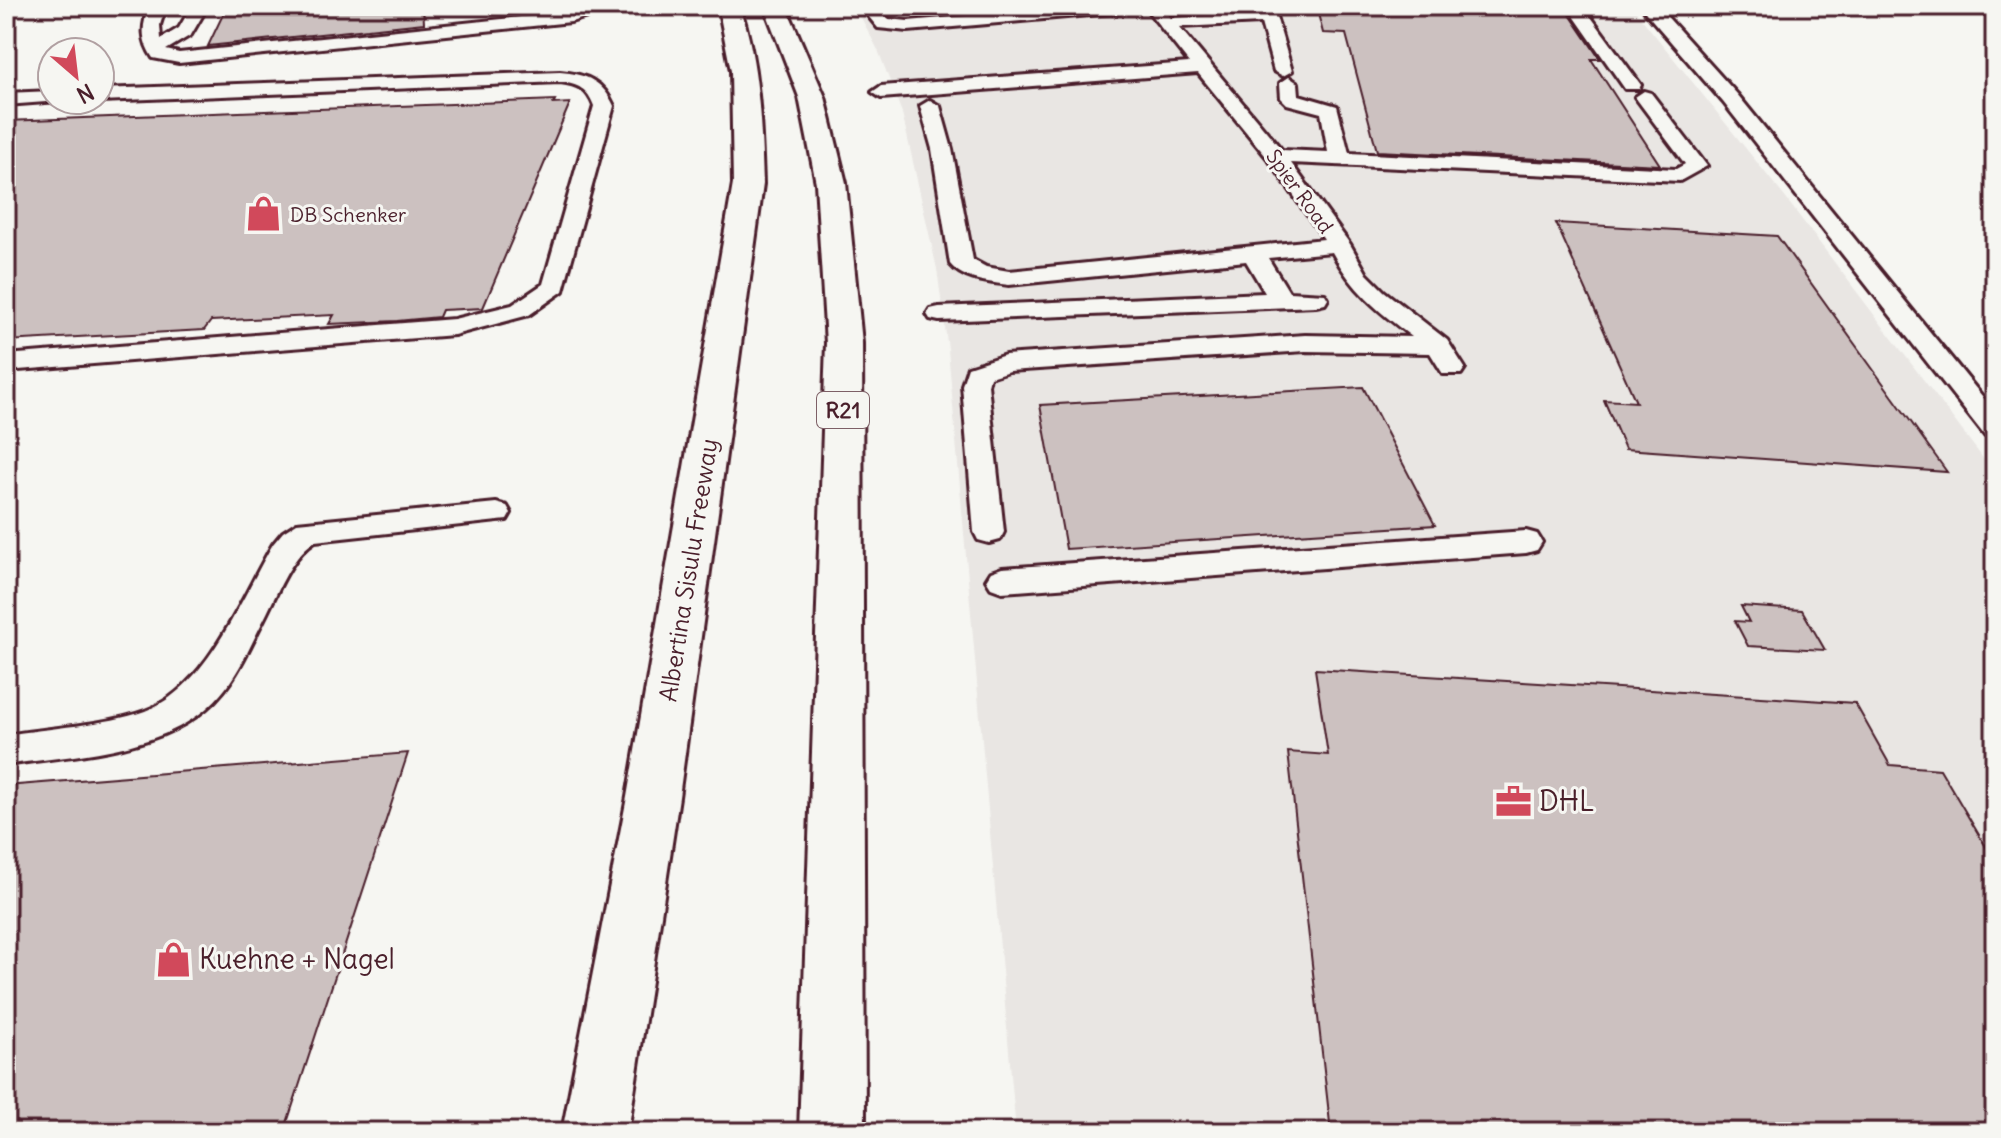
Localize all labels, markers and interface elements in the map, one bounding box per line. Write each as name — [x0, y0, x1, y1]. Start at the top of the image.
north arrow — [36, 36, 116, 116]
text: N — [72, 78, 99, 110]
street label: Spier Road — [1261, 144, 1339, 238]
shop icon: DB Schenker — [245, 195, 283, 233]
place label: DB Schenker — [290, 202, 406, 227]
road number: R21 — [817, 392, 869, 428]
street label: Albertina Sisulu Freeway — [652, 436, 724, 704]
office icon: DHL — [1494, 782, 1532, 820]
place label: DHL — [1539, 783, 1594, 819]
shop icon: Kuehne + Nagel — [154, 940, 192, 978]
place label: Kuehne + Nagel — [199, 941, 395, 977]

